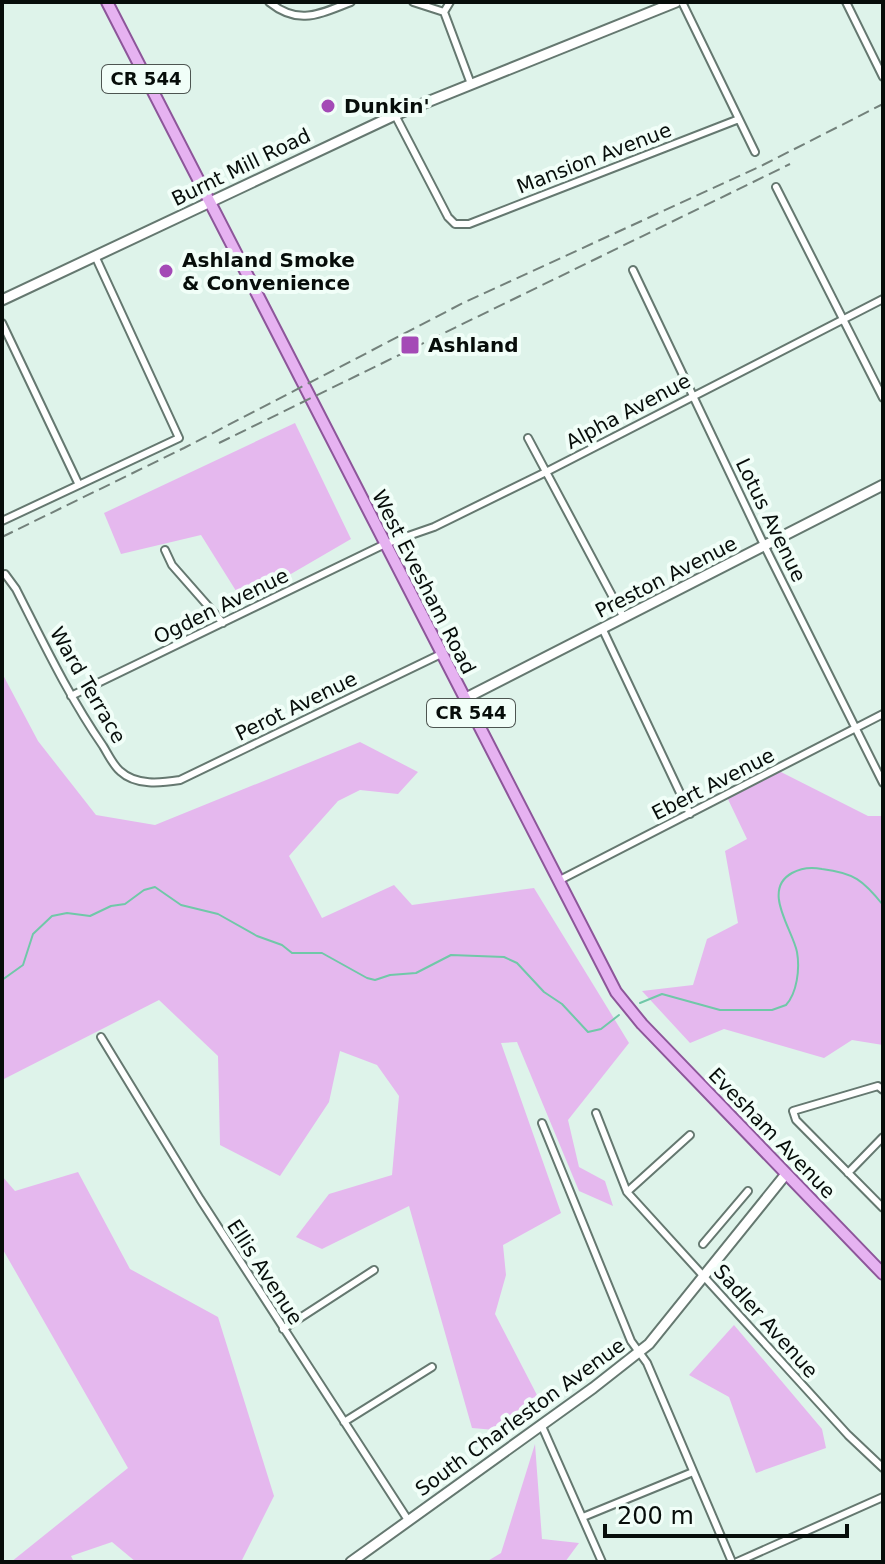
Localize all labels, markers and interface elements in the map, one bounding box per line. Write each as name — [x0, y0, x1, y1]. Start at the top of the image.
road number: CR 544 — [102, 65, 190, 93]
place label: Dunkin' — [344, 94, 430, 118]
marker: Dunkin' — [319, 97, 337, 115]
street label: Mansion Avenue — [513, 117, 675, 199]
street label: Burnt Mill Road — [168, 123, 314, 211]
place label: Ashland Smoke & Convenience — [182, 248, 355, 295]
marker: Ashland Smoke & Convenience — [157, 262, 175, 280]
place label: Ashland — [428, 333, 519, 357]
marker: Ashland — [399, 334, 421, 356]
street label: Alpha Avenue — [562, 368, 694, 454]
street label: Lotus Avenue — [731, 454, 811, 586]
street label: West Evesham Road — [367, 486, 481, 678]
street label: Preston Avenue — [591, 531, 741, 623]
street label: Ogden Avenue — [150, 563, 292, 649]
street label: Ward Terrace — [45, 623, 131, 747]
street label: Perot Avenue — [231, 666, 361, 746]
road number: CR 544 — [427, 699, 515, 727]
street label: Ebert Avenue — [648, 743, 778, 825]
street label: Evesham Avenue — [704, 1063, 840, 1203]
street label: Ellis Avenue — [222, 1215, 308, 1329]
street label: Sadler Avenue — [709, 1259, 823, 1383]
street label: South Charleston Avenue — [410, 1333, 630, 1501]
scale bar — [605, 1488, 847, 1538]
text: 200 m — [617, 1502, 694, 1530]

